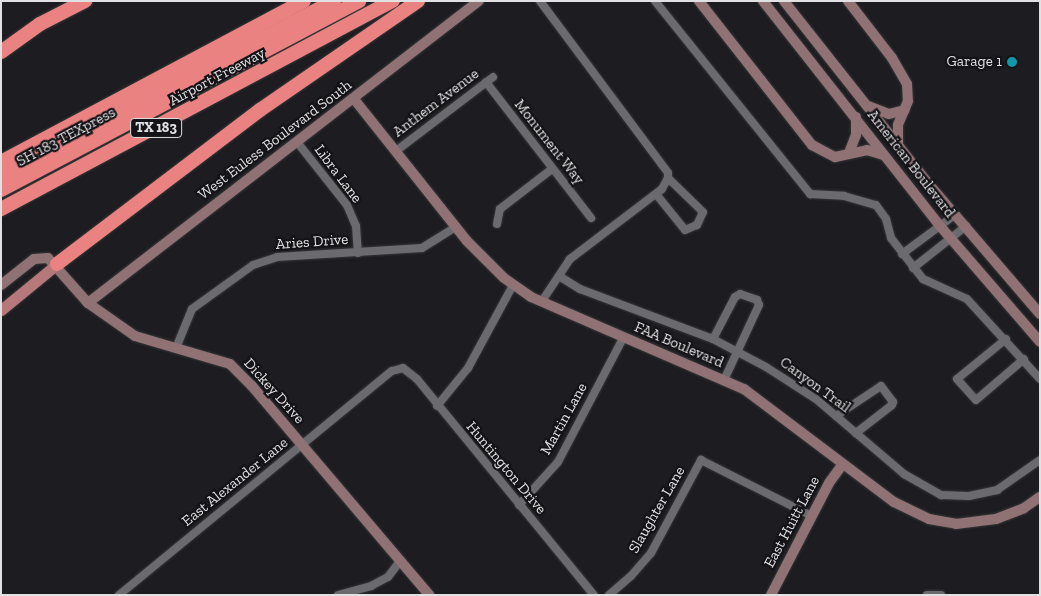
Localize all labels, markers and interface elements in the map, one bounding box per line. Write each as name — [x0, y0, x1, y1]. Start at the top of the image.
street label: Airport Freeway — [166, 44, 268, 110]
place label: Garage 1 — [946, 53, 1002, 71]
marker: Garage 1 — [1006, 56, 1018, 68]
street label: Anthem Avenue — [389, 65, 483, 141]
street label: West Euless Boulevard South — [195, 76, 355, 204]
street label: Monument Way — [510, 96, 588, 188]
street label: SH 183 TEXpress — [13, 103, 119, 171]
street label: American Boulevard — [863, 107, 959, 221]
road number: TX 183 — [130, 116, 182, 140]
street label: Libra Lane — [310, 141, 366, 207]
street label: Aries Drive — [275, 230, 349, 254]
street label: FAA Boulevard — [631, 318, 727, 372]
street label: Canyon Trail — [776, 353, 854, 417]
street label: Dickey Drive — [240, 354, 308, 428]
street label: Martin Lane — [537, 380, 591, 458]
street label: Huntington Drive — [462, 418, 550, 518]
street label: East Alexander Lane — [178, 434, 292, 530]
street label: Slaughter Lane — [625, 463, 689, 557]
street label: East Huitt Lane — [760, 473, 824, 571]

